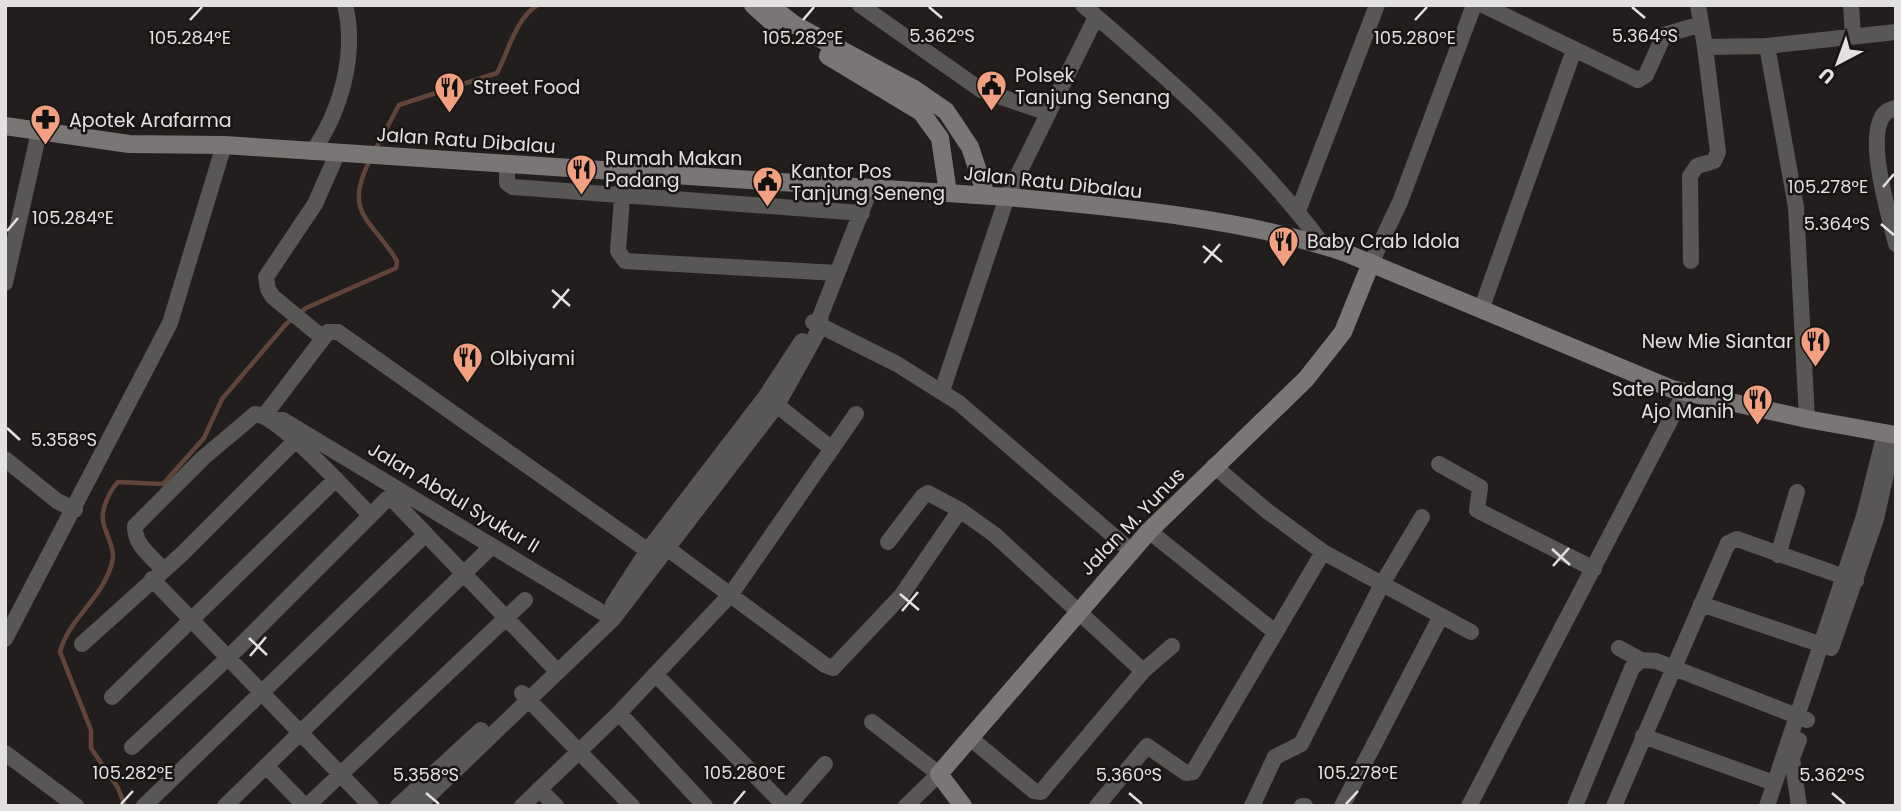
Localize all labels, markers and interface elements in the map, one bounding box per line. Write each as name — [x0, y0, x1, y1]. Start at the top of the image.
text: 5.362°S — [909, 23, 975, 48]
text: 5.364°S — [1612, 23, 1678, 48]
text: 105.284°E — [149, 25, 231, 50]
text: 105.282°E — [763, 25, 843, 50]
text: 105.280°E — [1374, 25, 1456, 50]
north arrow — [1803, 28, 1873, 98]
text: U — [1813, 61, 1841, 90]
place label: Polsek Tanjung Senang — [1015, 62, 1170, 111]
public building icon: Polsek Tanjung Senang — [975, 69, 1009, 113]
restaurant icon: Street Food — [433, 70, 467, 114]
place label: Street Food — [473, 74, 580, 101]
pharmacy icon: Apotek Arafarma — [29, 103, 63, 147]
place label: Apotek Arafarma — [69, 107, 232, 134]
street label: Jalan Ratu Dibalau — [375, 121, 557, 160]
place label: Rumah Makan Padang — [605, 145, 742, 194]
restaurant icon: Rumah Makan Padang — [565, 152, 599, 196]
place label: Kantor Pos Tanjung Seneng — [791, 158, 945, 207]
street label: Jalan Ratu Dibalau — [962, 160, 1144, 205]
public building icon: Kantor Pos Tanjung Seneng — [751, 165, 785, 209]
text: 105.278°E — [1788, 174, 1868, 199]
text: 105.284°E — [32, 205, 114, 230]
text: 5.364°S — [1804, 211, 1870, 236]
restaurant icon: Baby Crab Idola — [1267, 224, 1301, 268]
place label: Baby Crab Idola — [1307, 228, 1460, 255]
restaurant icon: New Mie Siantar — [1799, 324, 1833, 368]
place label: New Mie Siantar — [1642, 328, 1793, 355]
restaurant icon: Olbiyami — [450, 341, 484, 385]
place label: Olbiyami — [490, 345, 575, 372]
place label: Sate Padang Ajo Manih — [1612, 376, 1734, 425]
restaurant icon: Sate Padang Ajo Manih — [1740, 383, 1774, 427]
text: 5.358°S — [31, 427, 97, 452]
street label: Jalan Abdul Syukur II — [363, 436, 544, 559]
street label: Jalan M. Yunus — [1074, 461, 1191, 581]
text: 105.282°E — [93, 760, 173, 785]
text: 105.280°E — [704, 760, 786, 785]
text: 105.278°E — [1318, 760, 1398, 785]
text: 5.358°S — [393, 762, 459, 787]
text: 5.360°S — [1096, 762, 1162, 787]
text: 5.362°S — [1799, 762, 1865, 787]

